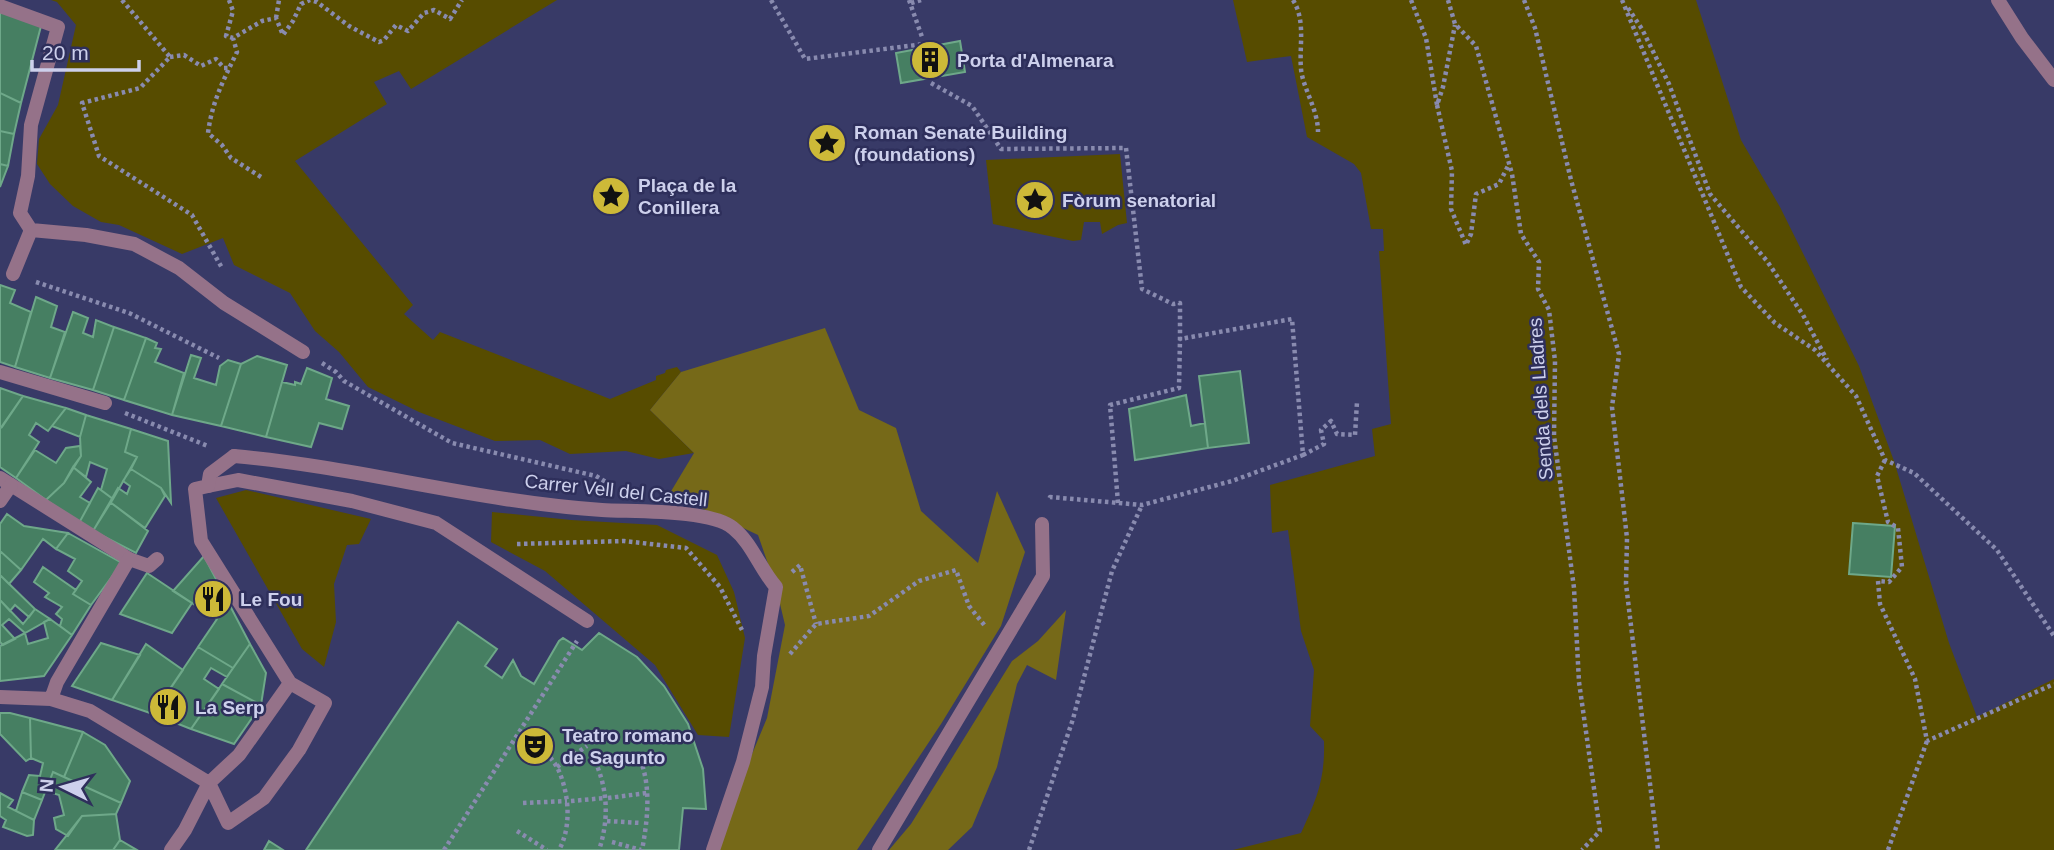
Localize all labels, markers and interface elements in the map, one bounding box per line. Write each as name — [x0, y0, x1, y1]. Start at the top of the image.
scale bar — [32, 28, 138, 72]
building icon: Porta d'Almenara — [909, 39, 951, 81]
text: 20 m — [42, 41, 89, 64]
place label: Porta d'Almenara — [957, 50, 1114, 71]
place icon: Roman Senate Building (foundations) — [806, 122, 848, 164]
place label: Roman Senate Building (foundations) — [854, 122, 1067, 165]
place icon: Plaça de la Conillera — [590, 175, 632, 217]
place label: Plaça de la Conillera — [638, 175, 737, 218]
place icon: Fòrum senatorial — [1014, 179, 1056, 221]
place label: Fòrum senatorial — [1062, 190, 1216, 211]
street label: Senda dels Lladres — [1524, 317, 1557, 481]
street label: Carrer Vell del Castell — [523, 470, 708, 511]
restaurant icon: Le Fou — [192, 578, 234, 620]
place label: Le Fou — [240, 589, 302, 610]
restaurant icon: La Serp — [147, 686, 189, 728]
place label: La Serp — [195, 697, 265, 718]
theatre icon: Teatro romano de Sagunto — [514, 725, 556, 767]
place label: Teatro romano de Sagunto — [562, 725, 694, 768]
north arrow — [28, 752, 98, 822]
text: N — [36, 778, 58, 793]

